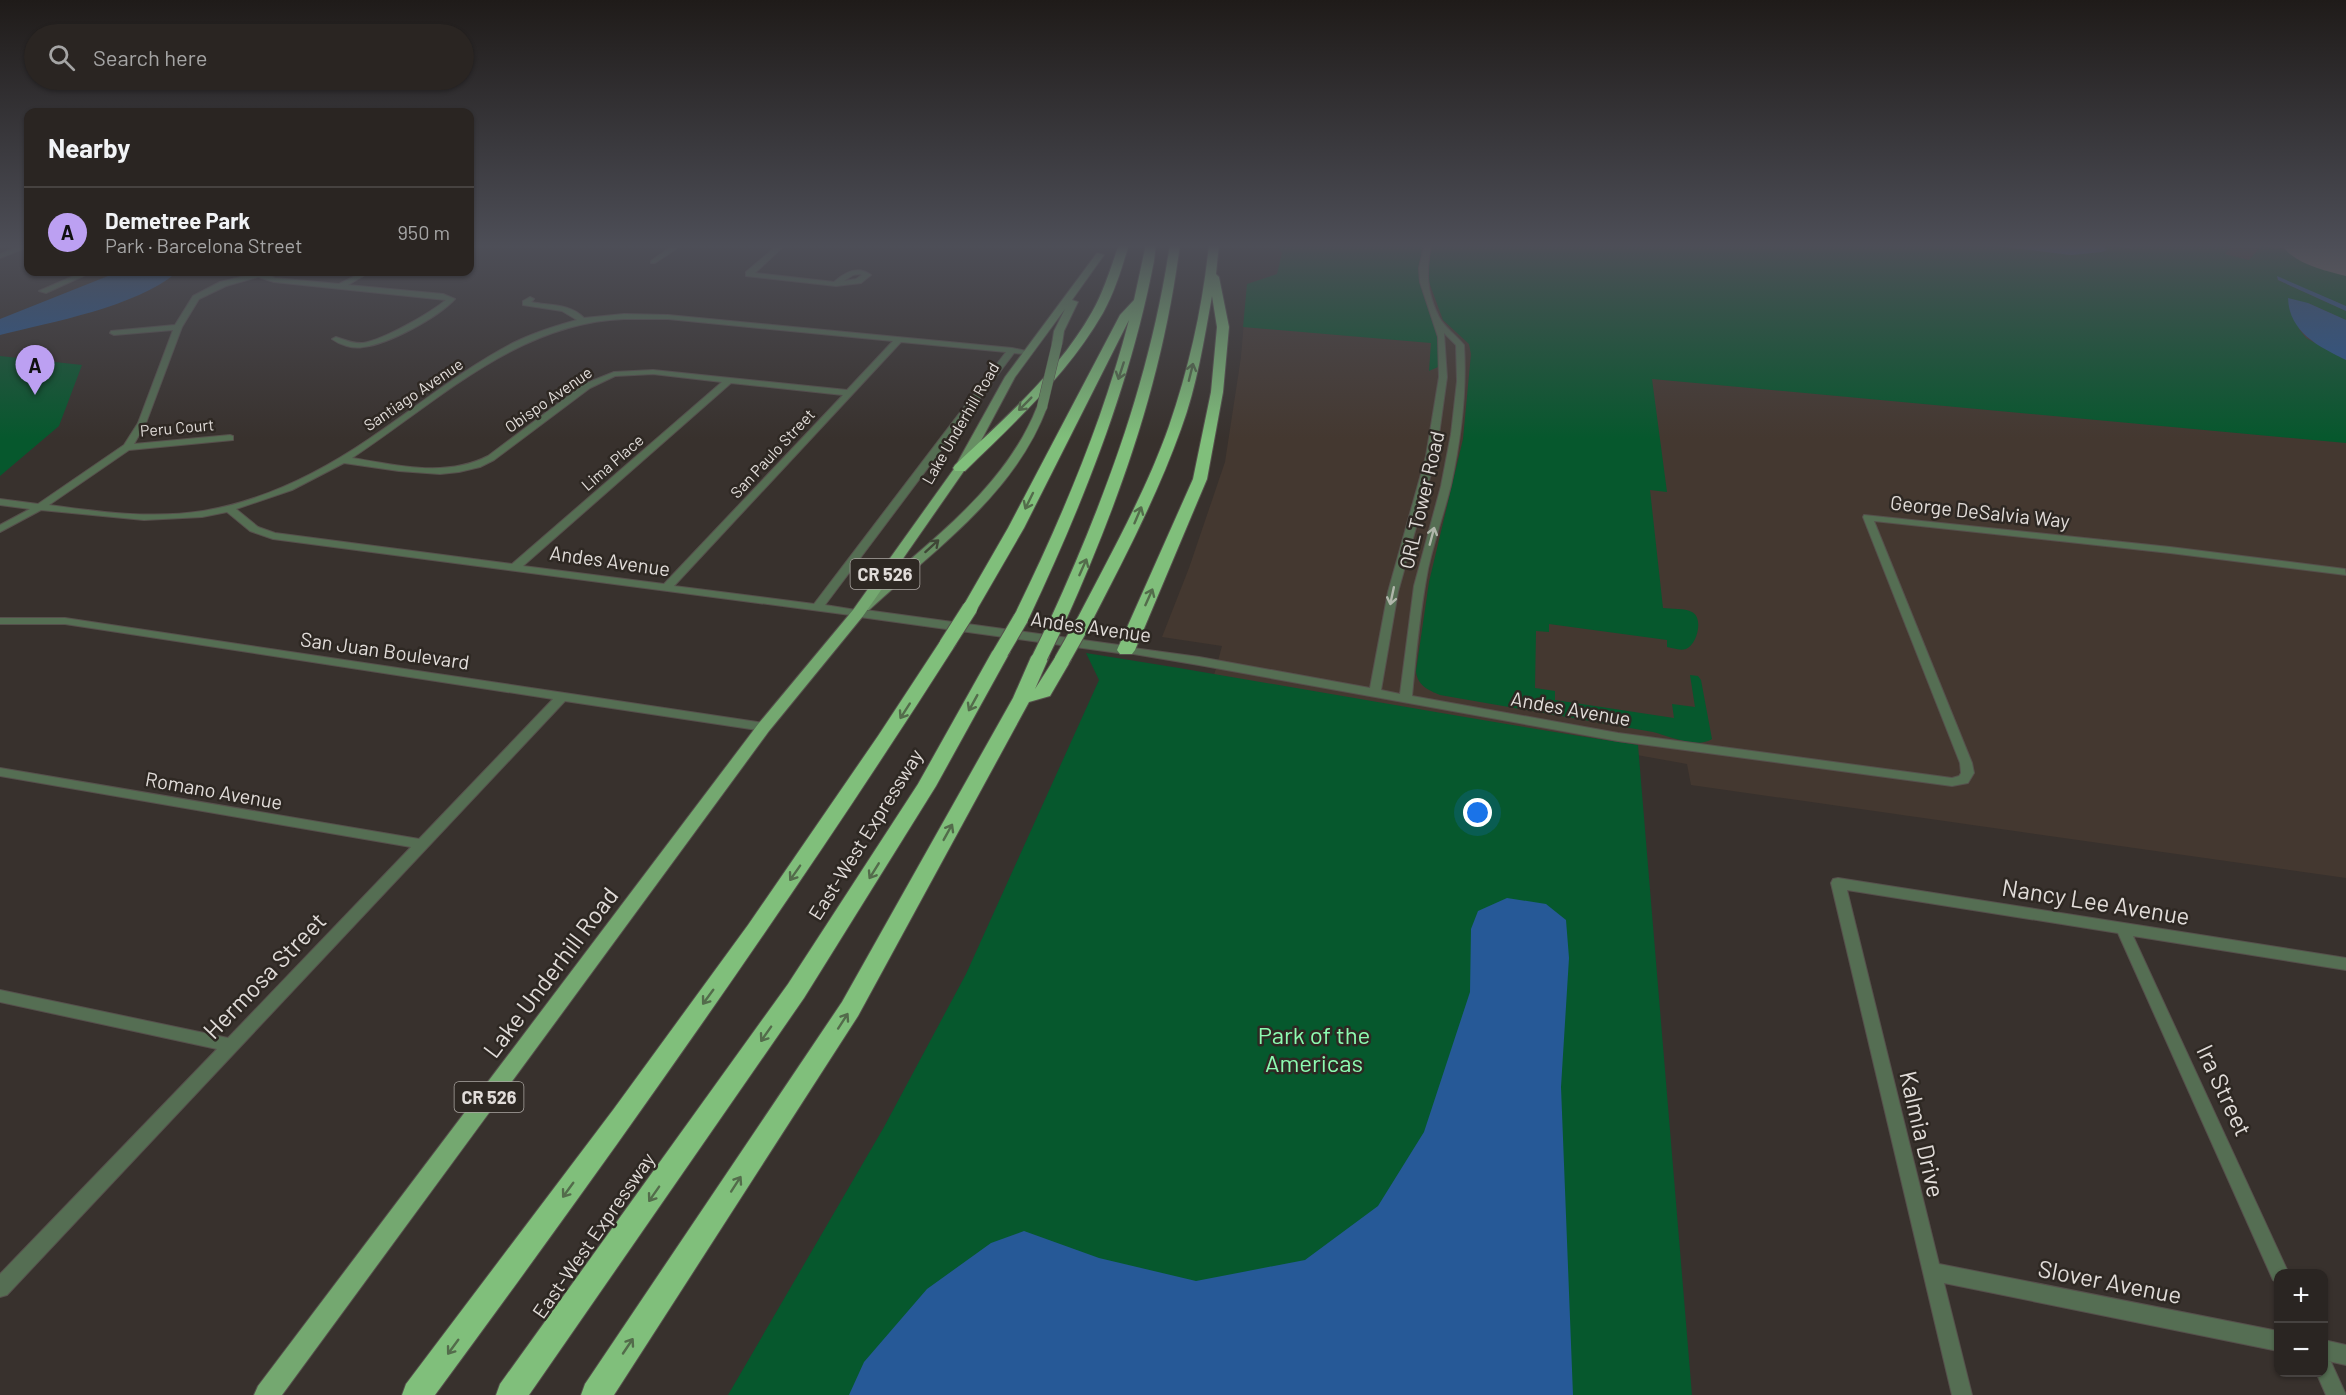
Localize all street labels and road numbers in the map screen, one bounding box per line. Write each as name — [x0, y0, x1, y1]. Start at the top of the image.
street label: Santiago Avenue — [360, 354, 466, 434]
street label: Lake Underhill Road — [917, 359, 1003, 487]
street label: Obispo Avenue — [501, 362, 595, 436]
street label: San Paulo Street — [726, 405, 818, 501]
street label: Peru Court — [139, 414, 215, 440]
street label: ORL Tower Road — [1393, 429, 1449, 571]
street label: Lima Place — [577, 430, 647, 494]
street label: George DeSalvia Way — [1889, 490, 2071, 532]
street label: Andes Avenue — [548, 540, 672, 580]
road number: CR 526 — [850, 559, 920, 589]
street label: Andes Avenue — [1029, 606, 1153, 646]
street label: San Juan Boulevard — [299, 626, 471, 674]
street label: Andes Avenue — [1509, 686, 1633, 730]
street label: East-West Expressway — [803, 744, 927, 924]
street label: Romano Avenue — [143, 766, 285, 814]
street label: Nancy Lee Avenue — [2000, 872, 2192, 930]
street label: Lake Underhill Road — [476, 881, 624, 1063]
street label: Hermosa Street — [197, 906, 331, 1044]
street label: Ira Street — [2191, 1040, 2259, 1140]
street label: Kalmia Drive — [1894, 1068, 1952, 1200]
road number: CR 526 — [454, 1082, 524, 1112]
street label: East-West Expressway — [527, 1147, 659, 1323]
street label: Slover Avenue — [2036, 1253, 2184, 1309]

